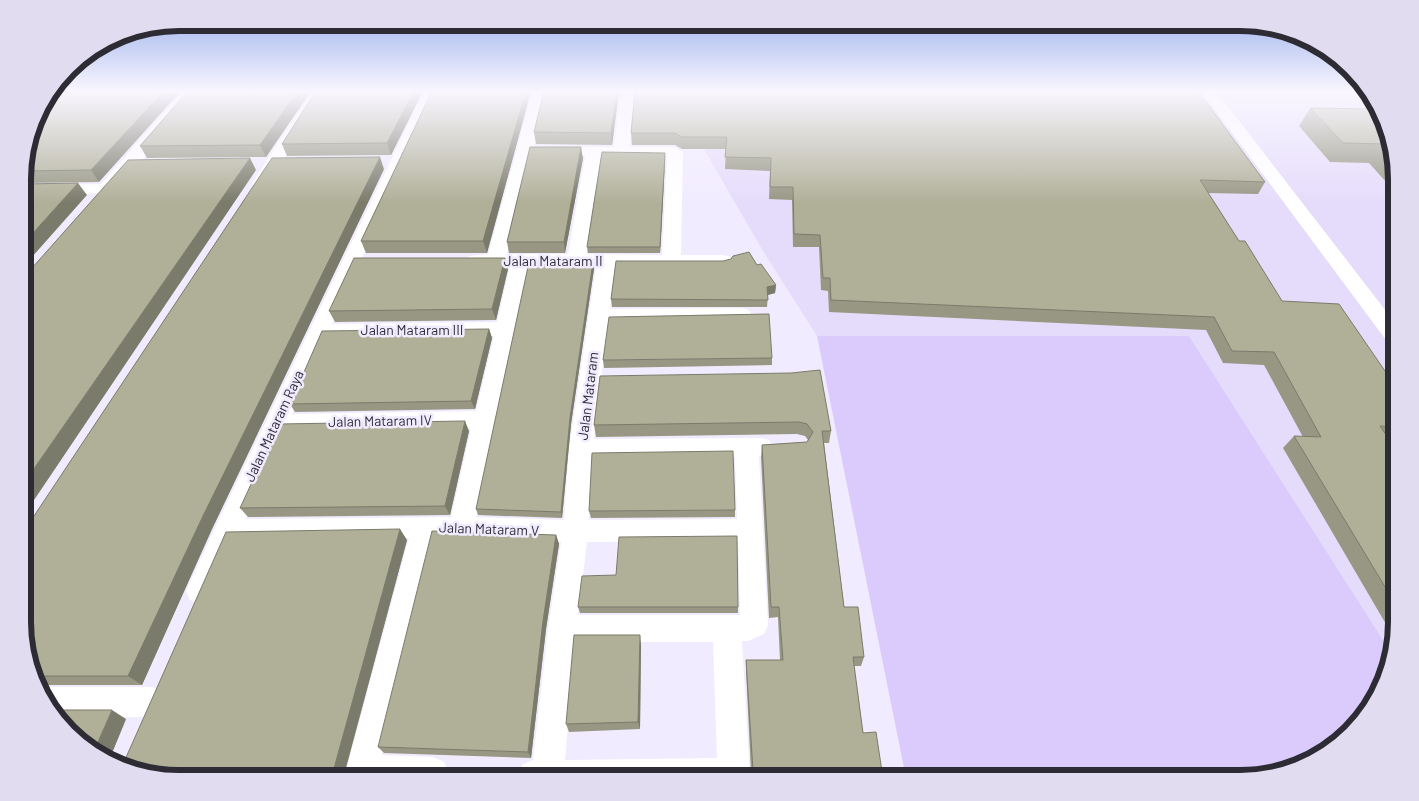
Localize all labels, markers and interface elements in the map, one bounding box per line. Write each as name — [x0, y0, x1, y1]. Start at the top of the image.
street label: Jalan Mataram II — [503, 252, 603, 269]
street label: Jalan Mataram III — [361, 321, 463, 338]
street label: Jalan Mataram — [574, 351, 601, 441]
street label: Jalan Mataram Raya — [240, 367, 307, 484]
street label: Jalan Mataram IV — [328, 411, 432, 430]
street label: Jalan Mataram V — [439, 518, 539, 539]

